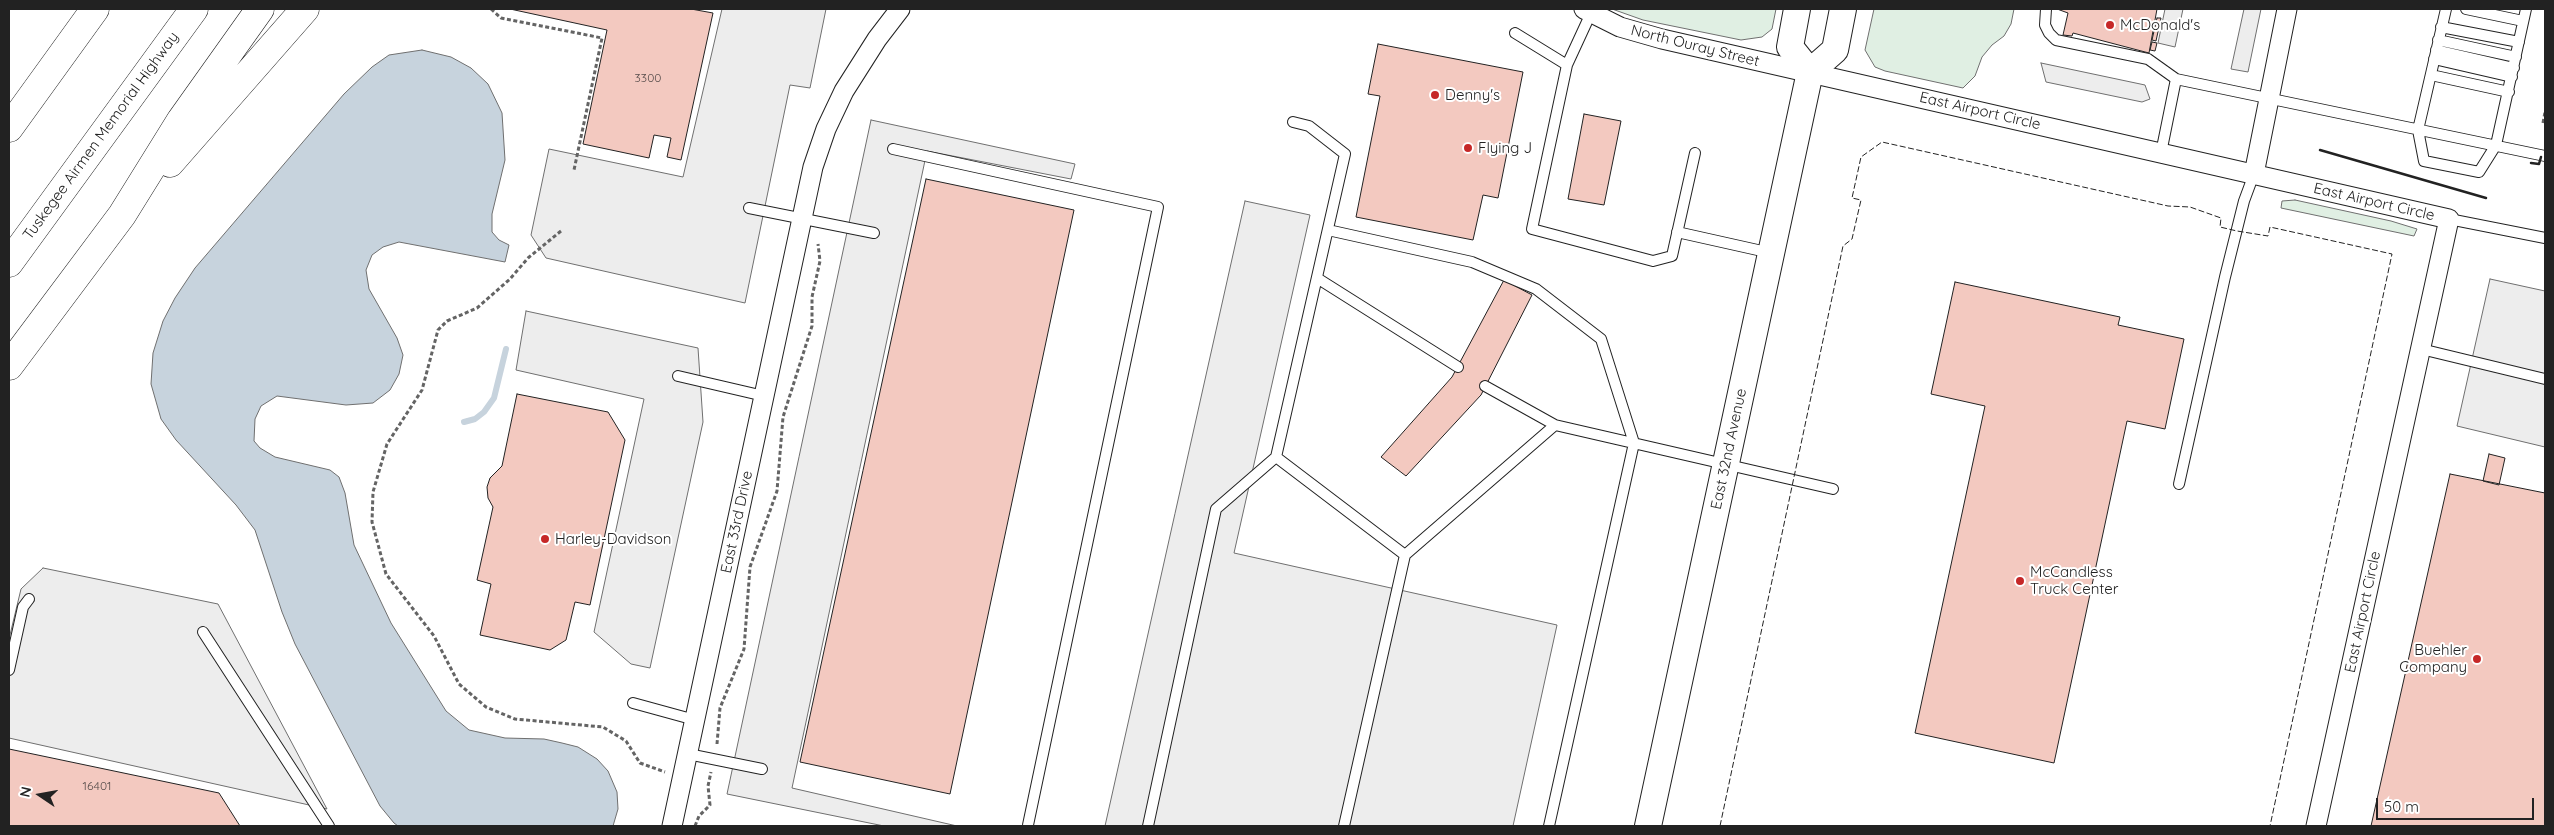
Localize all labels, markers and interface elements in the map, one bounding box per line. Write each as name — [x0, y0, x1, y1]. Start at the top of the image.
place label: McDonald's — [2120, 16, 2200, 34]
marker: McDonald's — [2104, 19, 2116, 31]
street label: North Ouray Street — [1629, 21, 1761, 71]
street label: Tuskegee Airmen Memorial Highway — [19, 28, 183, 244]
house number: 3300 — [635, 71, 661, 85]
place label: Denny's — [1445, 86, 1500, 104]
street label: East Airport Circle — [1918, 88, 2042, 134]
marker: Denny's — [1429, 89, 1441, 101]
place label: Flying J — [1478, 139, 1532, 157]
marker: Flying J — [1462, 142, 1474, 154]
street label: East Airport Circle — [2312, 179, 2436, 225]
street label: East 32nd Avenue — [1707, 387, 1751, 511]
street label: East 33rd Drive — [717, 469, 757, 575]
place label: Harley-Davidson — [555, 530, 671, 548]
marker: Harley-Davidson — [539, 533, 551, 545]
street label: East Airport Circle — [2341, 550, 2385, 674]
place label: McCandless Truck Center — [2030, 563, 2119, 598]
marker: McCandless Truck Center — [2014, 575, 2026, 587]
place label: Buehler Company — [2399, 641, 2467, 676]
marker: Buehler Company — [2471, 653, 2483, 665]
north arrow — [15, 770, 65, 820]
house number: 16401 — [83, 779, 111, 793]
text: N — [15, 785, 35, 799]
scale bar — [2379, 788, 2536, 820]
text: 50 m — [2384, 797, 2419, 816]

